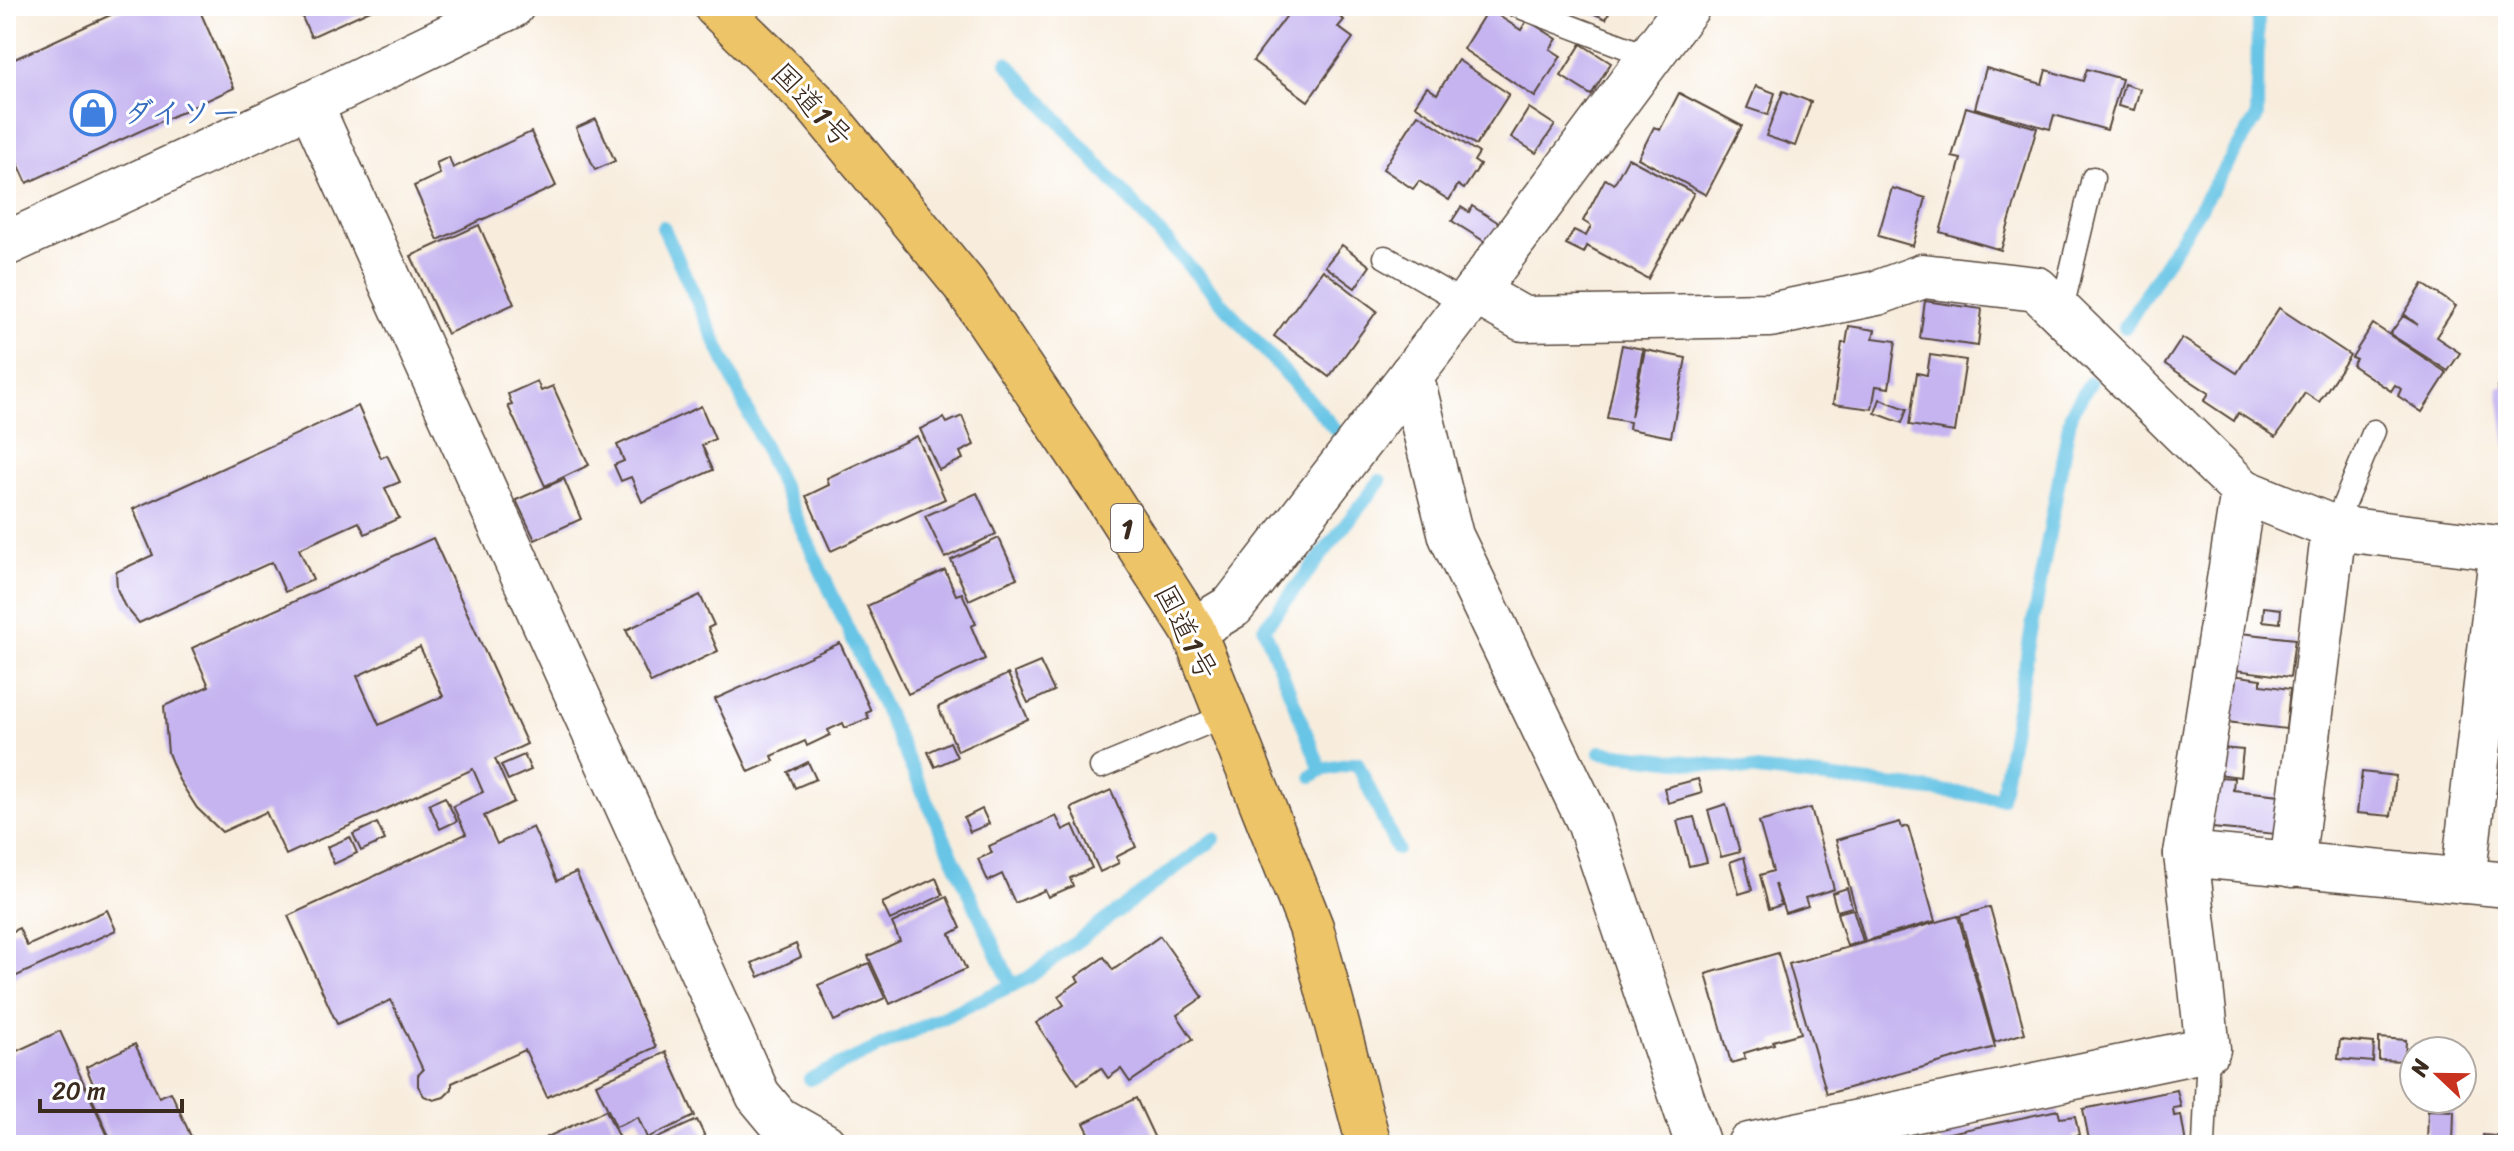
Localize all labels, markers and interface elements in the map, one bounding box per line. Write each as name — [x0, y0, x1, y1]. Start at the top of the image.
street label: 国道1号 — [757, 49, 867, 161]
place label: ダイソー — [124, 86, 241, 140]
shop icon: ダイソー — [69, 89, 117, 137]
road number: 1 — [1111, 504, 1143, 552]
street label: 国道1号 — [1139, 574, 1233, 690]
north arrow — [2398, 1035, 2478, 1115]
text: N — [2399, 1053, 2441, 1083]
scale bar — [40, 1063, 182, 1113]
text: 20 m — [52, 1070, 106, 1112]

